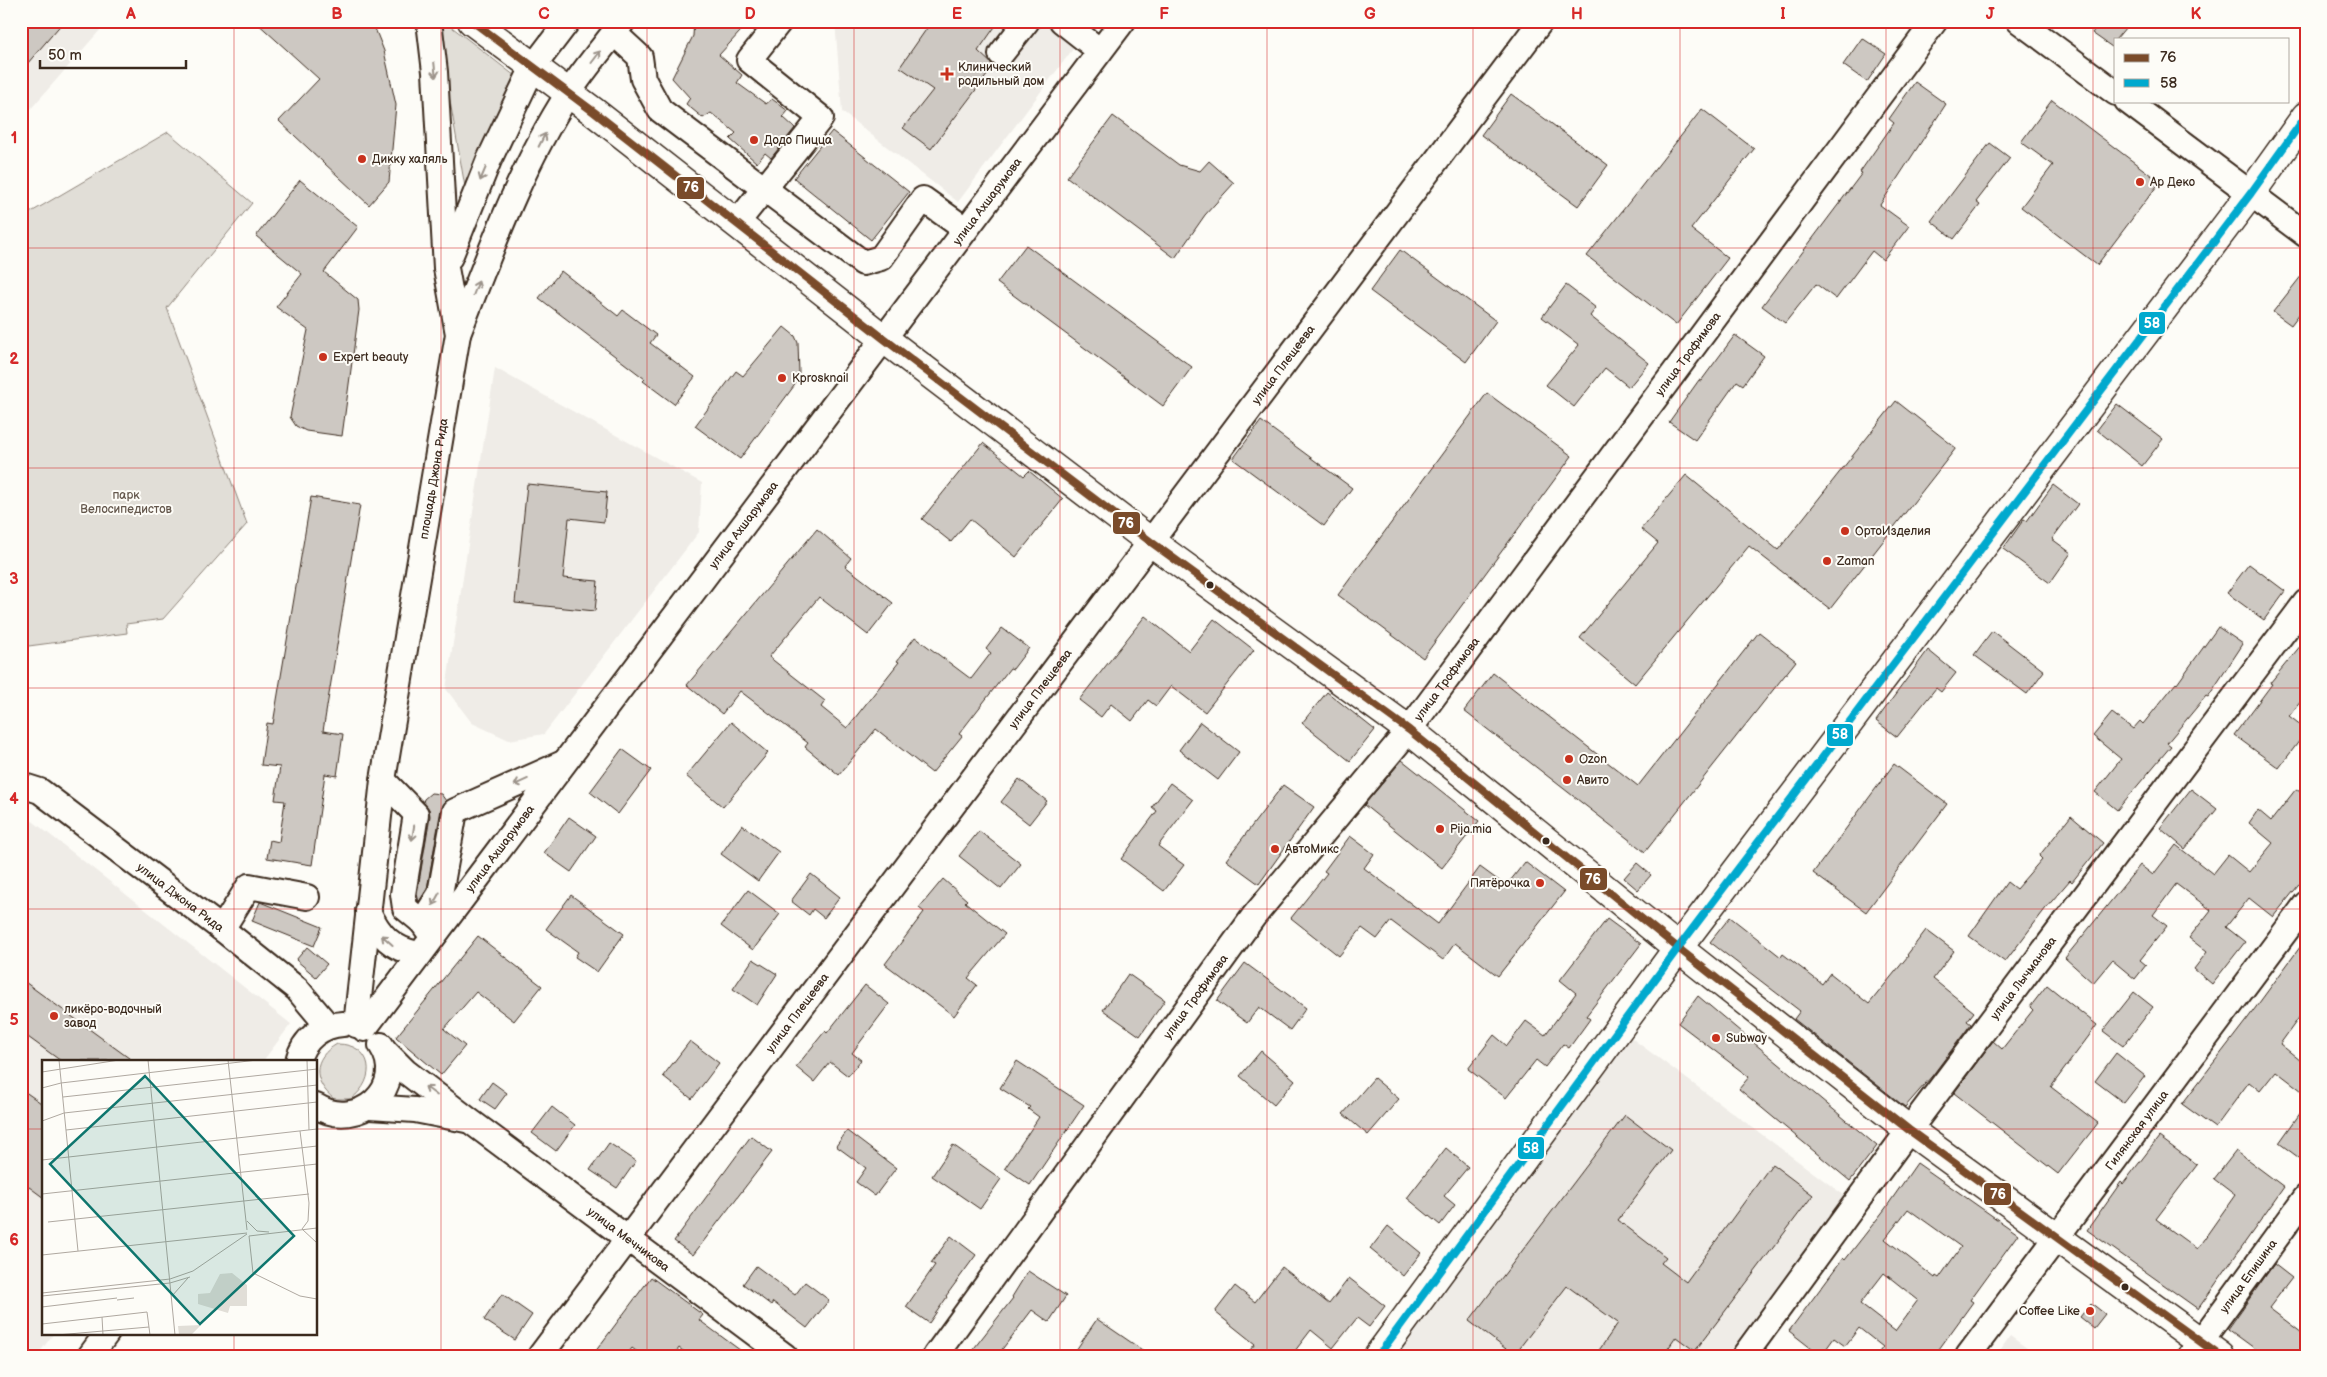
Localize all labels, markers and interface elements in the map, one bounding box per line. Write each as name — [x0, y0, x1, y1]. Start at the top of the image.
text: A — [125, 5, 136, 24]
text: B — [331, 5, 343, 24]
text: C — [538, 5, 550, 24]
text: D — [744, 5, 756, 24]
text: E — [952, 5, 962, 24]
text: F — [1159, 5, 1169, 24]
text: G — [1364, 5, 1376, 24]
text: H — [1571, 5, 1583, 24]
text: I — [1780, 5, 1786, 24]
text: J — [1986, 5, 1995, 24]
text: K — [2191, 5, 2202, 24]
scale bar — [40, 38, 186, 70]
legend — [2114, 38, 2290, 102]
text: 50 m — [48, 46, 82, 65]
text: 76 — [2160, 48, 2177, 67]
one-way arrow — [590, 51, 601, 64]
place label: Клинический родильный дом — [958, 60, 1045, 89]
one-way arrow — [430, 61, 440, 77]
marker: Клинический родильный дом — [940, 67, 954, 81]
text: 58 — [2160, 74, 2178, 93]
text: 1 — [11, 129, 17, 148]
one-way arrow — [538, 133, 547, 148]
place label: Додо Пицца — [764, 133, 832, 148]
marker: Додо Пицца — [748, 134, 760, 146]
place label: Дикку халяль — [372, 152, 447, 167]
marker: Дикку халяль — [356, 153, 368, 165]
street label: улица Ахшарумова — [949, 155, 1025, 248]
one-way arrow — [478, 166, 487, 181]
place label: Ар Деко — [2149, 175, 2195, 190]
line badge: 76 — [676, 176, 705, 200]
marker: Ар Деко — [2134, 176, 2146, 188]
text: 76 — [683, 179, 699, 196]
one-way arrow — [472, 281, 481, 296]
street label: улица Трофимова — [1652, 309, 1724, 399]
line badge: 58 — [2138, 311, 2166, 335]
text: 58 — [2144, 315, 2160, 332]
street label: улица Плещеева — [1249, 322, 1318, 407]
text: 2 — [9, 350, 19, 369]
place label: Expert beauty — [333, 350, 409, 365]
marker: Expert beauty — [317, 351, 329, 363]
place label: Kprosknail — [792, 371, 848, 386]
marker: Kprosknail — [776, 372, 788, 384]
street label: площадь Джона Рида — [416, 417, 451, 540]
street label: улица Ахшарумова — [706, 478, 781, 572]
park label: парк Велосипедистов — [80, 488, 172, 517]
line badge: 76 — [1112, 511, 1141, 535]
text: 76 — [1118, 515, 1134, 532]
place label: ОртоИзделия — [1855, 524, 1931, 539]
marker: ОртоИзделия — [1839, 525, 1851, 537]
place label: Zaman — [1836, 554, 1875, 569]
marker: Zaman — [1821, 555, 1833, 567]
text: 3 — [9, 570, 19, 589]
unlabelled marker — [1205, 580, 1215, 590]
street label: улица Трофимова — [1411, 634, 1483, 724]
street label: улица Плещеева — [1006, 646, 1075, 731]
line badge: 58 — [1826, 723, 1854, 747]
text: 58 — [1832, 726, 1848, 743]
place label: Ozon — [1579, 752, 1607, 767]
marker: Ozon — [1563, 753, 1575, 765]
place label: Авито — [1576, 773, 1609, 788]
marker: Авито — [1561, 774, 1573, 786]
one-way arrow — [514, 777, 529, 787]
text: 4 — [9, 790, 19, 809]
street label: улица Ахшарумова — [462, 802, 538, 895]
place label: Pija.mia — [1450, 822, 1492, 837]
marker: Pija.mia — [1434, 823, 1446, 835]
one-way arrow — [407, 825, 417, 841]
unlabelled marker — [1541, 836, 1551, 846]
place label: АвтоМикс — [1284, 842, 1339, 857]
marker: АвтоМикс — [1269, 843, 1281, 855]
street label: улица Джона Рида — [134, 860, 227, 935]
line badge: 76 — [1579, 867, 1608, 891]
text: 76 — [1585, 871, 1601, 888]
place label: Пятёрочка — [1470, 876, 1530, 891]
marker: Пятёрочка — [1534, 877, 1546, 889]
one-way arrow — [431, 891, 441, 906]
street label: улица Лычманова — [1987, 933, 2059, 1023]
one-way arrow — [381, 935, 394, 946]
street label: улица Трофимова — [1160, 951, 1231, 1042]
street label: улица Плещеева — [763, 970, 832, 1056]
place label: ликёро-водочный завод — [64, 1002, 162, 1031]
marker: ликёро-водочный завод — [48, 1010, 60, 1022]
text: 5 — [9, 1011, 19, 1030]
place label: Subway — [1726, 1031, 1767, 1046]
marker: Subway — [1710, 1032, 1722, 1044]
inset map — [42, 1060, 318, 1334]
one-way arrow — [425, 1086, 438, 1097]
street label: Гилянская улица — [2102, 1087, 2172, 1173]
line badge: 58 — [1517, 1136, 1545, 1160]
text: 58 — [1523, 1140, 1539, 1157]
line badge: 76 — [1983, 1182, 2012, 1206]
text: 76 — [1990, 1186, 2006, 1203]
street label: улица Мечникова — [584, 1204, 673, 1275]
text: 6 — [9, 1231, 19, 1250]
street label: улица Епишина — [2216, 1236, 2280, 1316]
unlabelled marker — [2120, 1282, 2130, 1292]
place label: Coffee Like — [2019, 1304, 2080, 1319]
marker: Coffee Like — [2084, 1305, 2096, 1317]

